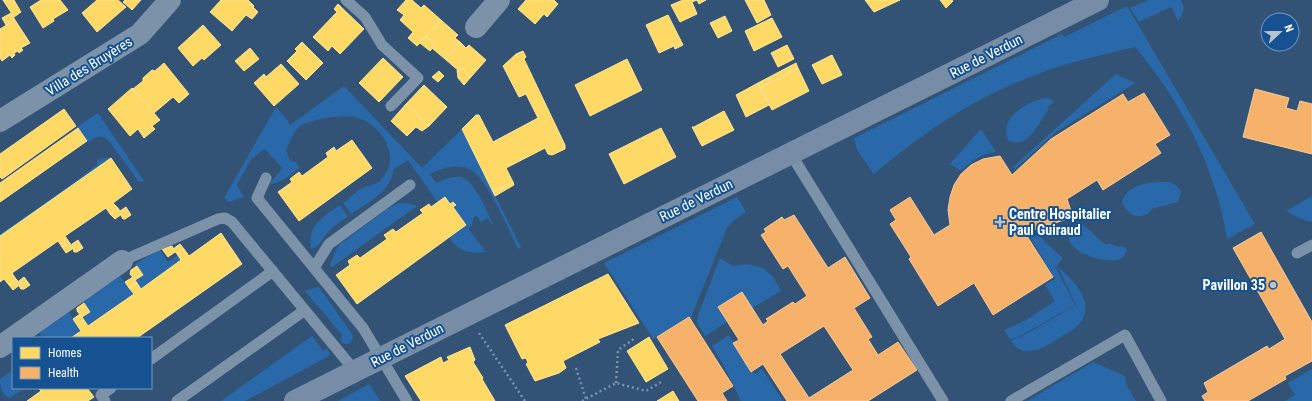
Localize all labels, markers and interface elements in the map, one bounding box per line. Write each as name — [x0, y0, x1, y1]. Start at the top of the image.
north arrow — [1260, 12, 1300, 52]
text: N — [1282, 23, 1296, 34]
street label: Rue de Verdun — [947, 31, 1025, 81]
street label: Villa des Bruyères — [43, 33, 135, 99]
street label: Rue de Verdun — [657, 175, 735, 225]
place label: Centre Hospitalier Paul Guiraud — [1009, 206, 1111, 238]
marker: Centre Hospitalier Paul Guiraud — [994, 216, 1006, 228]
place label: Pavillon 35 — [1203, 277, 1265, 293]
marker: Pavillon 35 — [1268, 280, 1278, 290]
street label: Rue de Verdun — [368, 320, 446, 370]
legend — [12, 337, 152, 389]
text: Homes — [48, 346, 82, 360]
text: Health — [48, 366, 79, 380]

